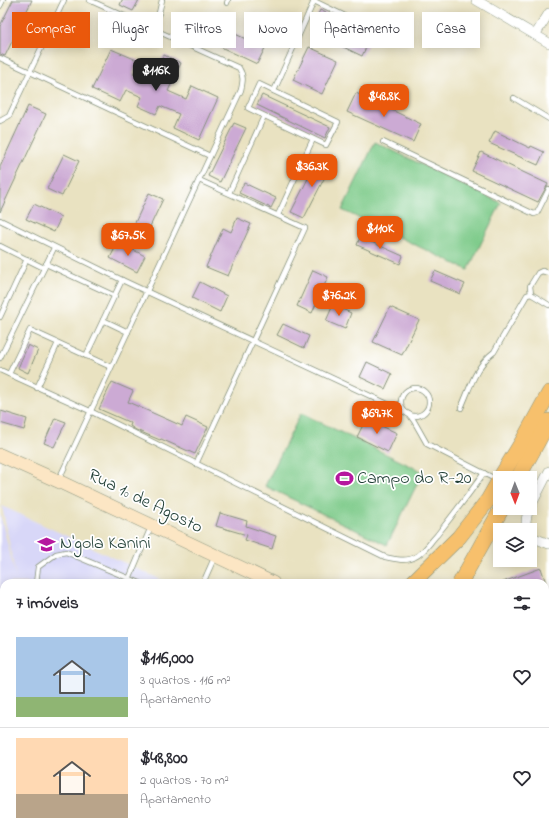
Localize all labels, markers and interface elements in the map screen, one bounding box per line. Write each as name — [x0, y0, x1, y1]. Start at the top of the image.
chip: Comprar — [12, 12, 90, 48]
chip: Alugar — [98, 12, 163, 48]
chip: Filtros — [171, 12, 236, 48]
chip: Novo — [244, 12, 302, 48]
chip: Apartamento — [310, 12, 414, 48]
chip: Casa — [422, 12, 480, 48]
pin: $116K — [128, 58, 184, 92]
text: $116K — [142, 61, 170, 80]
pin: $48.8K — [351, 84, 417, 118]
text: $48.8K — [368, 87, 400, 106]
pin: $36.3K — [279, 154, 345, 188]
text: $36.3K — [295, 157, 329, 176]
pin: $110K — [352, 216, 408, 250]
text: $110K — [366, 219, 394, 238]
pin: $67.5K — [95, 223, 161, 257]
text: $67.5K — [110, 226, 146, 245]
pin: $76.2K — [306, 283, 372, 317]
text: $76.2K — [322, 286, 356, 305]
pin: $69.7K — [344, 401, 410, 435]
text: $69.7K — [361, 404, 393, 423]
street label: Rua 1º de Agosto — [83, 463, 207, 542]
place label: Campo do R-20 — [357, 466, 472, 492]
sports icon: Campo do R-20 — [334, 469, 354, 489]
north arrow — [493, 471, 537, 515]
map controls — [493, 471, 537, 567]
button: layers — [493, 523, 537, 567]
place label: N'gola Kanini — [60, 531, 151, 558]
school or university icon: N'gola Kanini — [37, 534, 57, 554]
text: 7 imóveis — [16, 591, 79, 616]
icon: filters — [511, 592, 533, 614]
text: $116,000 — [140, 646, 194, 671]
icon: home — [48, 653, 96, 701]
icon: heart — [511, 666, 533, 688]
text: 3 quartos · 116 m² — [140, 671, 231, 690]
text: Apartamento — [140, 690, 211, 709]
text: $48,800 — [140, 746, 188, 771]
icon: home — [48, 754, 96, 802]
icon: heart — [511, 767, 533, 789]
text: 2 quartos · 70 m² — [140, 771, 229, 790]
text: Apartamento — [140, 790, 211, 809]

